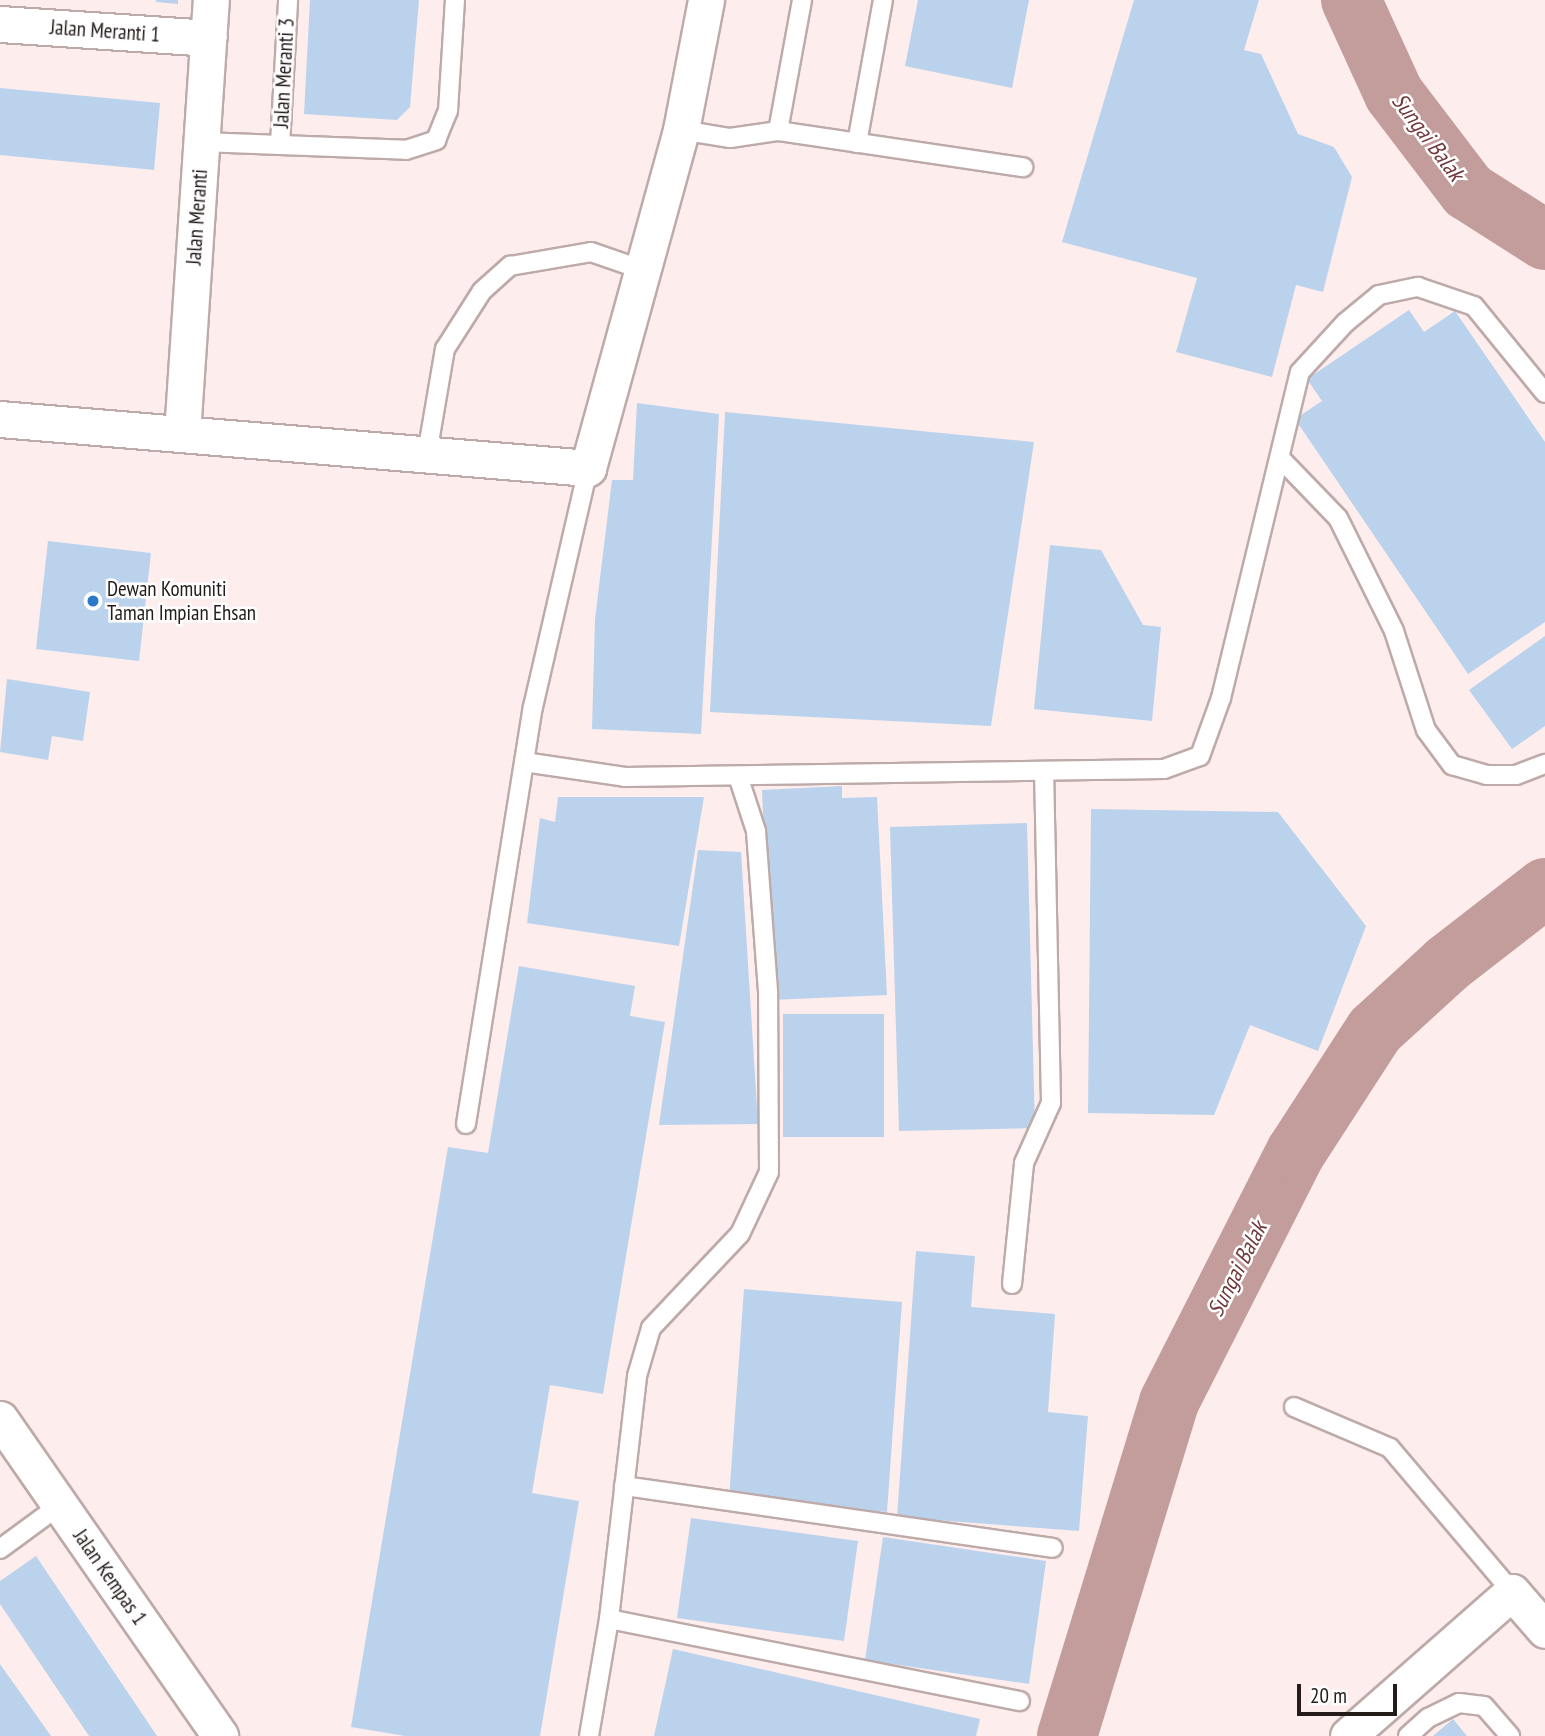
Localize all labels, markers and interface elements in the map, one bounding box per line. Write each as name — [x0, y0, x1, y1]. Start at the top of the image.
street label: Jalan Meranti 1 — [49, 15, 161, 47]
street label: Jalan Meranti 3 — [269, 17, 299, 129]
water label: Sungai Balak — [1386, 88, 1470, 186]
street label: Jalan Meranti — [181, 168, 213, 266]
place label: Dewan Komuniti Taman Impian Ehsan — [107, 576, 256, 626]
marker: Dewan Komuniti Taman Impian Ehsan — [85, 593, 101, 609]
water label: Sungai Balak — [1201, 1217, 1273, 1321]
street label: Jalan Kempas 1 — [68, 1524, 152, 1630]
scale bar — [1300, 1670, 1400, 1714]
text: 20 m — [1310, 1682, 1347, 1709]

